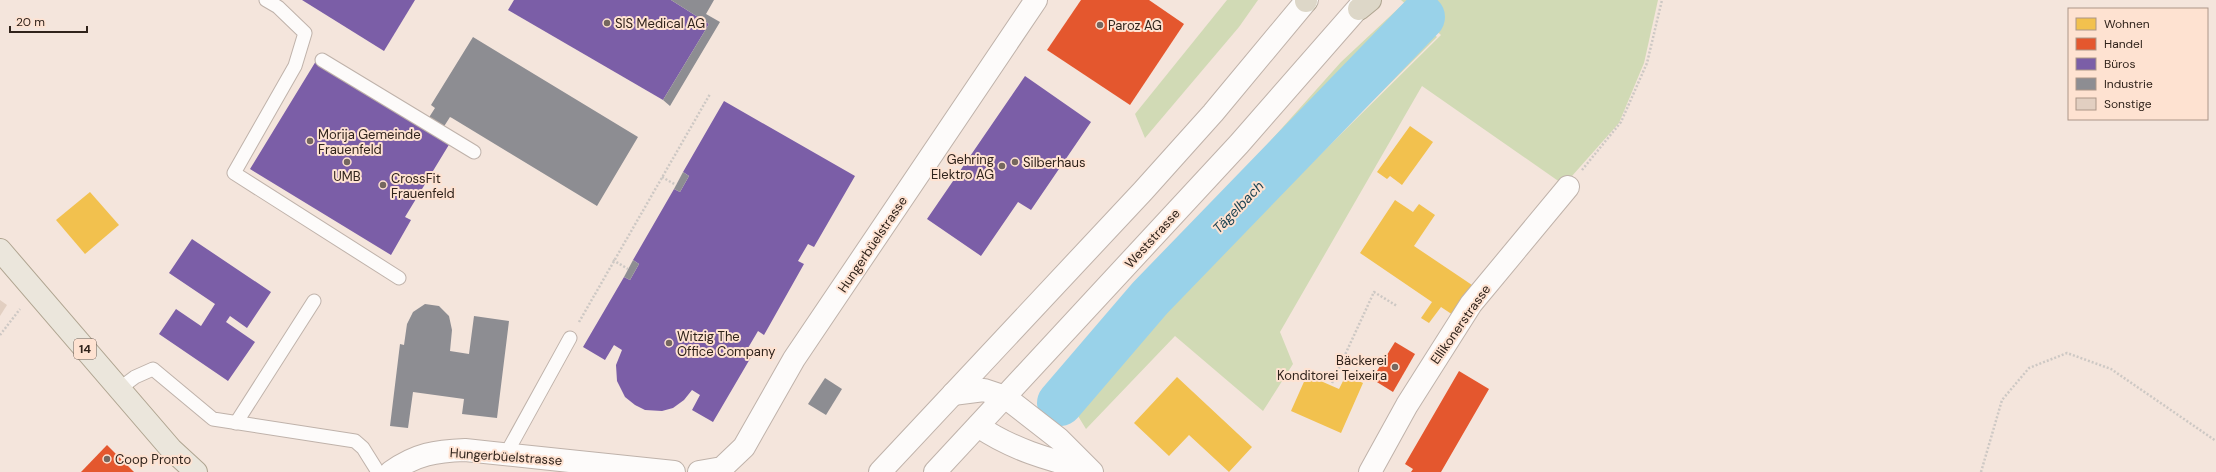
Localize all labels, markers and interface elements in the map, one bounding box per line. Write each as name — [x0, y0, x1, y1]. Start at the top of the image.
scale bar — [10, 8, 87, 34]
legend — [2068, 8, 2208, 120]
text: 20 m — [16, 14, 45, 30]
place label: SIS Medical AG — [615, 15, 705, 32]
text: Wohnen — [2104, 16, 2150, 32]
place label: Paroz AG — [1108, 17, 1162, 34]
marker: SIS Medical AG — [602, 18, 612, 28]
marker: Paroz AG — [1095, 20, 1105, 30]
text: Handel — [2104, 36, 2143, 52]
text: Büros — [2104, 56, 2135, 72]
text: Industrie — [2104, 76, 2153, 92]
text: Sonstige — [2104, 96, 2152, 112]
place label: Morija Gemeinde Frauenfeld — [318, 126, 421, 158]
marker: Morija Gemeinde Frauenfeld — [305, 136, 315, 146]
place label: Gehring Elektro AG — [931, 151, 994, 183]
place label: Silberhaus — [1023, 154, 1085, 171]
marker: UMB — [342, 157, 352, 167]
marker: Silberhaus — [1010, 157, 1020, 167]
marker: Gehring Elektro AG — [997, 161, 1007, 171]
place label: UMB — [333, 168, 361, 185]
place label: CrossFit Frauenfeld — [391, 170, 455, 202]
water label: Tägelbach — [1209, 177, 1267, 237]
marker: CrossFit Frauenfeld — [378, 180, 388, 190]
street label: Hungerbüelstrasse — [834, 193, 911, 296]
street label: Weststrasse — [1121, 205, 1184, 272]
street label: Ellikonerstrasse — [1427, 281, 1494, 367]
place label: Witzig The Office Company — [677, 328, 775, 360]
marker: Witzig The Office Company — [664, 338, 674, 348]
road number: 14 — [74, 339, 96, 359]
place label: Bäckerei Konditorei Teixeira — [1277, 352, 1387, 384]
marker: Bäckerei Konditorei Teixeira — [1390, 362, 1400, 372]
street label: Hungerbüelstrasse — [449, 444, 563, 469]
place label: Coop Pronto — [115, 451, 192, 468]
marker: Coop Pronto — [102, 454, 112, 464]

